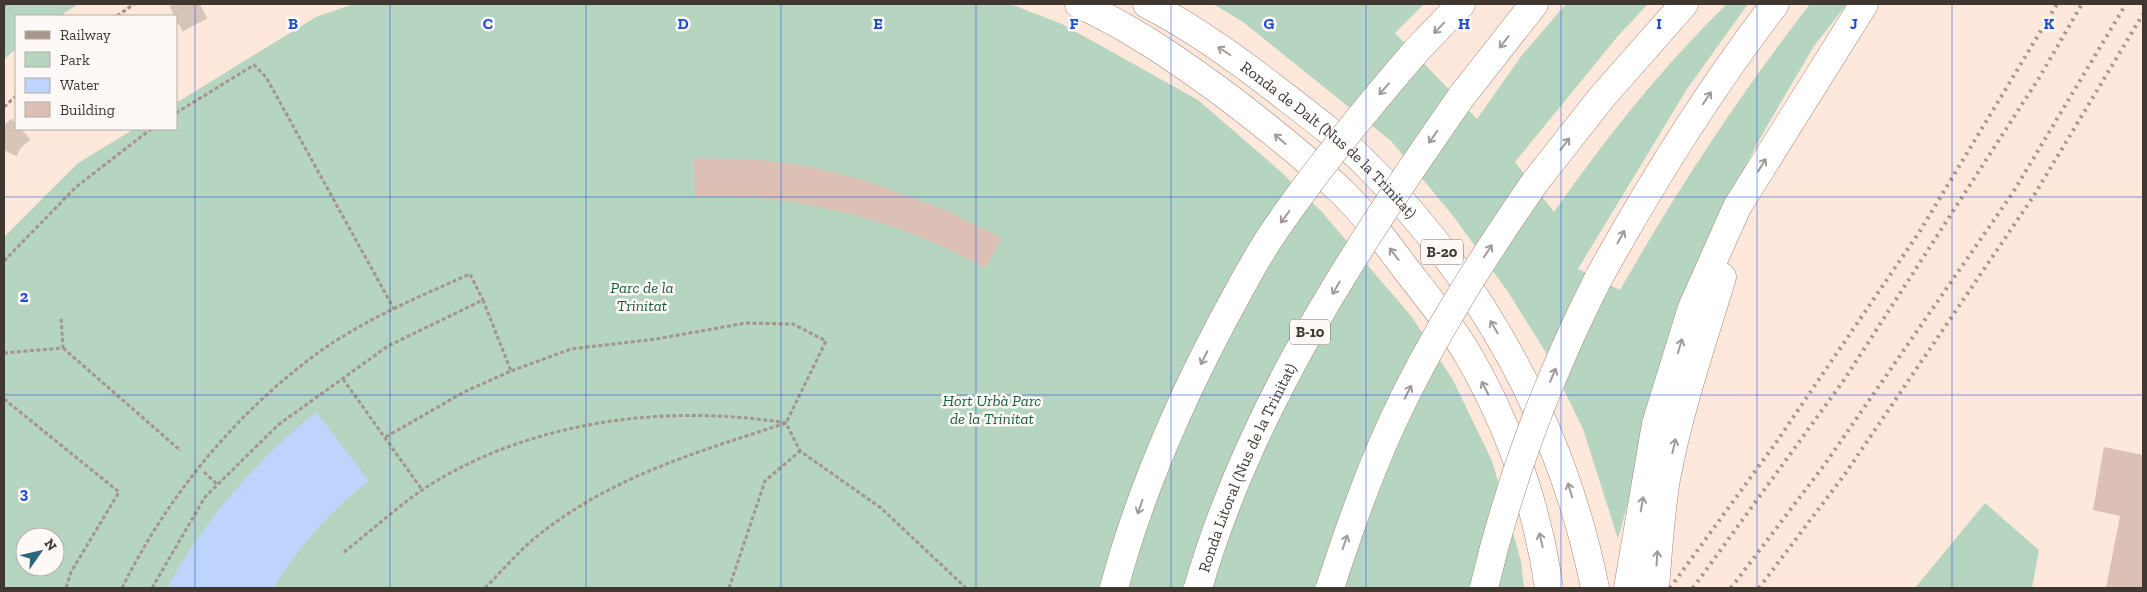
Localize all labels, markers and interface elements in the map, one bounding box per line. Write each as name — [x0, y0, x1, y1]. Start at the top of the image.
text: B — [288, 14, 298, 33]
text: C — [483, 14, 493, 33]
text: D — [677, 14, 689, 33]
text: E — [873, 14, 883, 33]
text: F — [1069, 14, 1079, 33]
text: G — [1264, 14, 1275, 33]
text: H — [1458, 14, 1470, 33]
text: I — [1656, 14, 1662, 33]
text: J — [1850, 14, 1858, 33]
text: K — [2044, 14, 2055, 33]
legend — [15, 15, 178, 130]
one-way arrow — [1433, 21, 1445, 33]
text: Railway — [60, 26, 111, 44]
one-way arrow — [1498, 35, 1509, 48]
one-way arrow — [1217, 46, 1231, 56]
text: Park — [60, 51, 90, 69]
street label: Ronda de Dalt (Nus de la Trinitat) — [1237, 57, 1421, 222]
text: Water — [60, 76, 100, 94]
one-way arrow — [1378, 82, 1390, 95]
one-way arrow — [1702, 92, 1712, 106]
text: Building — [60, 101, 115, 119]
one-way arrow — [1428, 130, 1438, 144]
one-way arrow — [1274, 133, 1287, 144]
one-way arrow — [1559, 138, 1570, 151]
one-way arrow — [1758, 159, 1768, 173]
one-way arrow — [1280, 210, 1290, 224]
one-way arrow — [1617, 230, 1627, 244]
road number: B-20 — [1421, 240, 1463, 264]
one-way arrow — [1483, 244, 1493, 258]
one-way arrow — [1389, 248, 1400, 261]
park label: Parc de la Trinitat — [610, 278, 674, 315]
one-way arrow — [1330, 280, 1340, 294]
text: 2 — [20, 287, 29, 306]
road number: B-10 — [1290, 320, 1330, 344]
one-way arrow — [1489, 321, 1499, 335]
one-way arrow — [1676, 339, 1686, 355]
one-way arrow — [1199, 350, 1208, 365]
street label: Ronda Litoral (Nus de la Trinitat) — [1194, 360, 1300, 575]
one-way arrow — [1549, 368, 1558, 383]
one-way arrow — [1480, 381, 1489, 396]
one-way arrow — [1404, 385, 1413, 400]
park label: Hort Urbà Parc de la Trinitat — [943, 391, 1041, 428]
one-way arrow — [1670, 439, 1679, 455]
one-way arrow — [1564, 483, 1574, 499]
text: 3 — [20, 484, 29, 503]
one-way arrow — [1638, 496, 1648, 512]
one-way arrow — [1135, 499, 1144, 514]
north arrow — [15, 527, 65, 577]
one-way arrow — [1536, 533, 1545, 549]
one-way arrow — [1341, 535, 1350, 550]
text: N — [40, 536, 61, 554]
one-way arrow — [1652, 551, 1662, 567]

